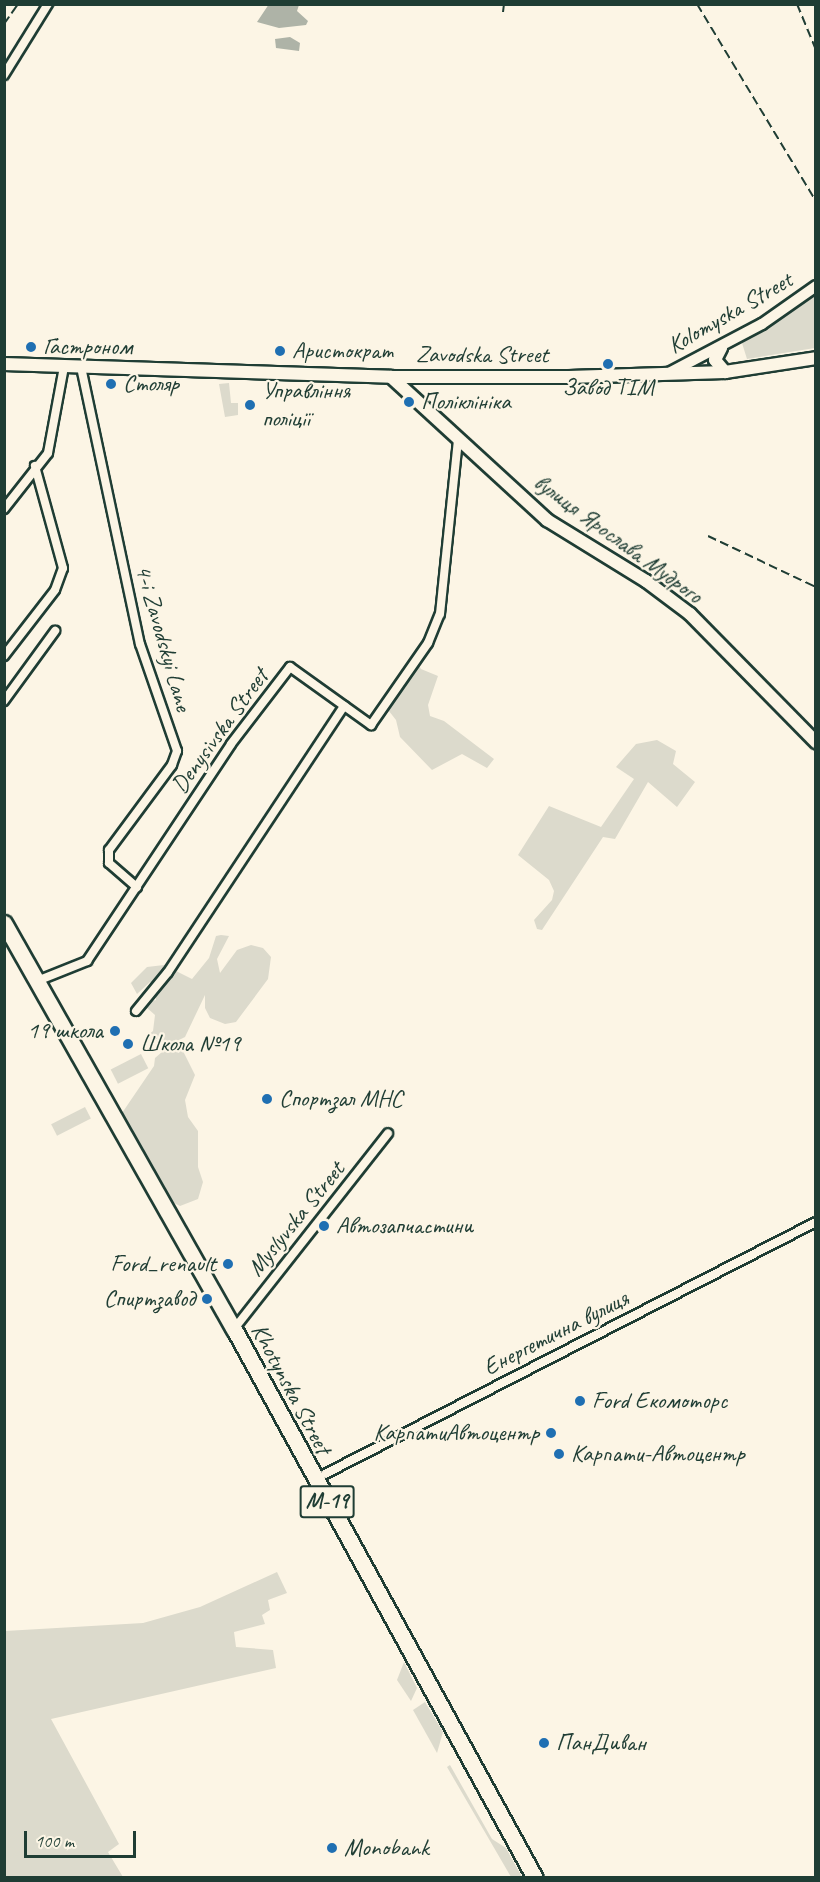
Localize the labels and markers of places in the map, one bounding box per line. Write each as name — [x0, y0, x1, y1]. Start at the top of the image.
place label: Гастроном — [43, 333, 132, 361]
place label: Аристократ — [292, 337, 393, 365]
marker: Гастроном — [24, 340, 38, 354]
marker: Аристократ — [273, 344, 287, 358]
marker: Завод ТІМ — [601, 357, 615, 371]
place label: Столяр — [123, 370, 179, 398]
place label: Завод ТІМ — [562, 374, 654, 402]
marker: Столяр — [104, 377, 118, 391]
place label: Управління поліції — [262, 377, 350, 433]
place label: Поліклініка — [421, 388, 511, 416]
marker: Поліклініка — [402, 395, 416, 409]
marker: Управління поліції — [243, 398, 257, 412]
place label: 19 школа — [27, 1017, 103, 1045]
marker: 19 школа — [108, 1024, 122, 1038]
place label: Школа №19 — [140, 1030, 240, 1058]
marker: Школа №19 — [121, 1037, 135, 1051]
place label: Спортзал МНС — [279, 1085, 402, 1113]
marker: Спортзал МНС — [260, 1092, 274, 1106]
place label: Автозапчастини — [336, 1212, 473, 1240]
marker: Автозапчастини — [317, 1219, 331, 1233]
place label: Ford_renault — [111, 1250, 216, 1278]
marker: Ford_renault — [221, 1257, 235, 1271]
place label: Спиртзавод — [104, 1285, 195, 1313]
marker: Спиртзавод — [200, 1292, 214, 1306]
place label: Ford Екомоторс — [592, 1387, 727, 1415]
marker: Ford Екомоторс — [573, 1394, 587, 1408]
place label: КарпатиАвтоцентр — [373, 1419, 539, 1447]
marker: КарпатиАвтоцентр — [544, 1426, 558, 1440]
place label: Карпати-Автоцентр — [571, 1440, 744, 1468]
marker: Карпати-Автоцентр — [552, 1447, 566, 1461]
place label: ПанДиван — [556, 1729, 646, 1757]
marker: ПанДиван — [537, 1736, 551, 1750]
place label: Monobank — [344, 1834, 429, 1862]
marker: Monobank — [325, 1841, 339, 1855]

